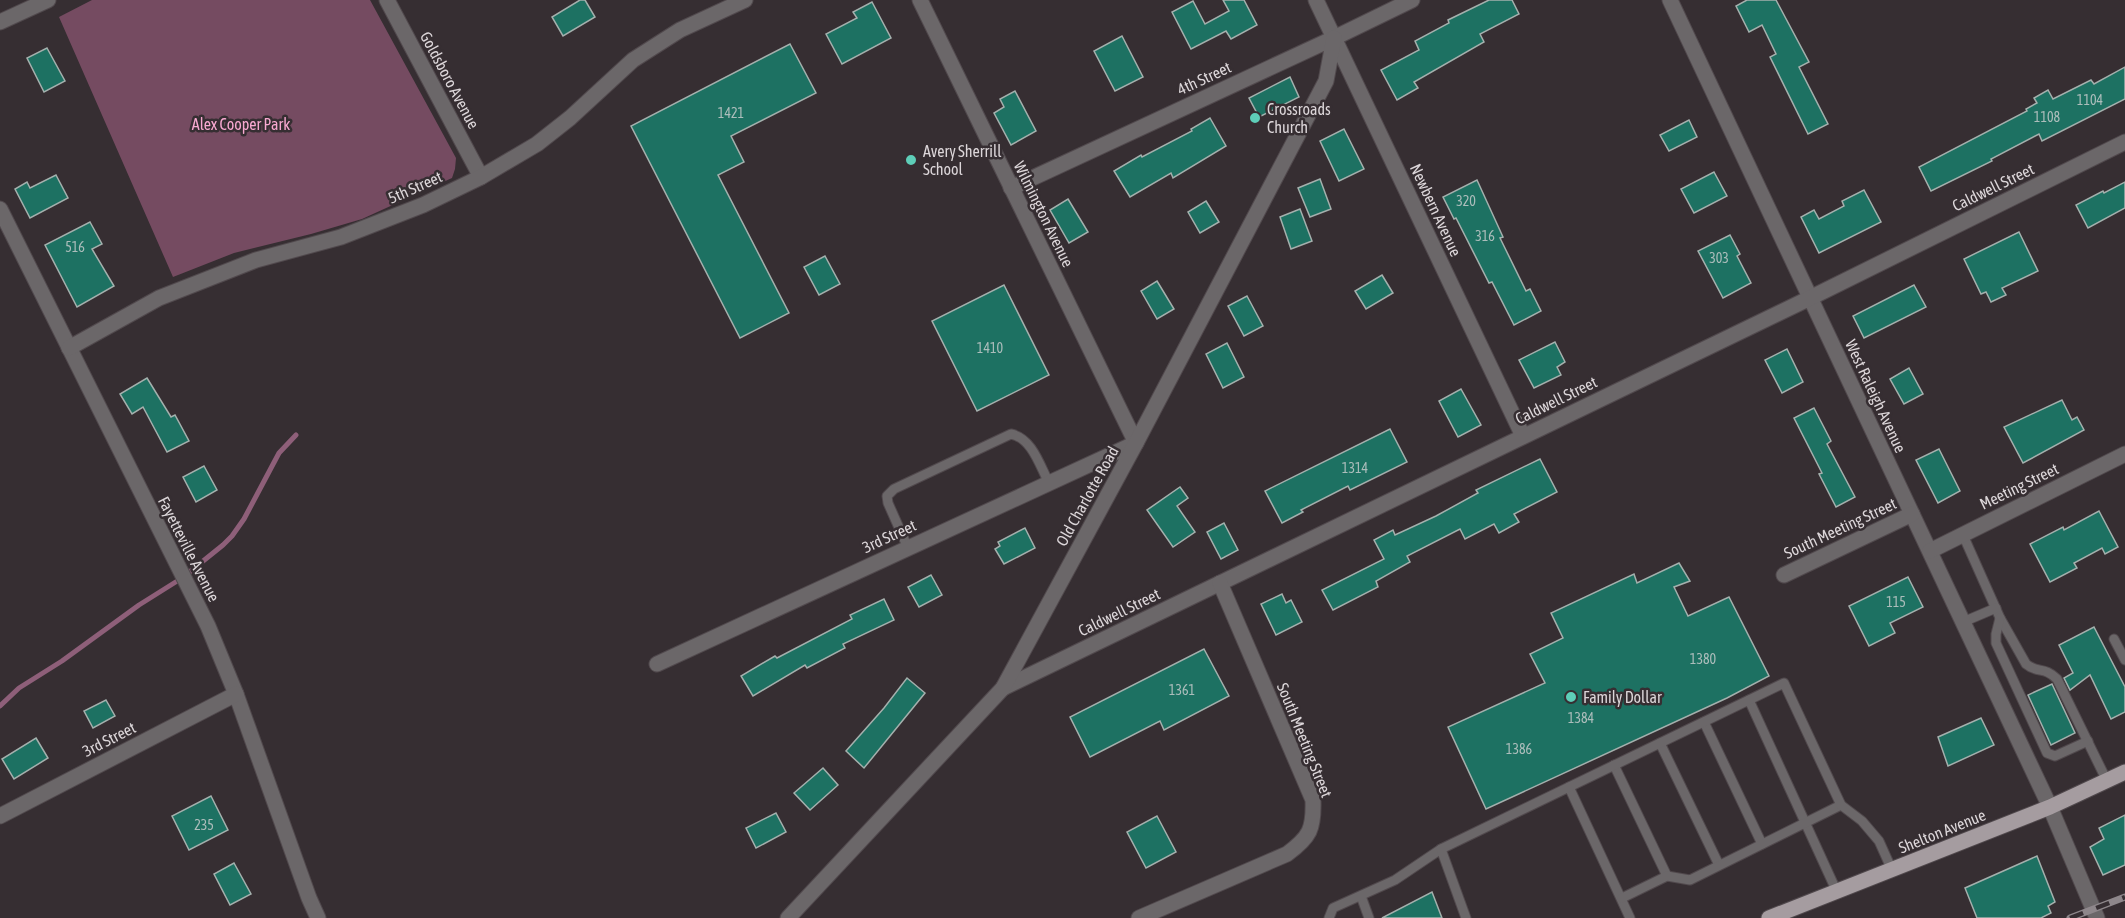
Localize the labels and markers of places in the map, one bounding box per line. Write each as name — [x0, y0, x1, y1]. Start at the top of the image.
place label: Crossroads Church — [1267, 100, 1331, 136]
marker: Crossroads Church — [1248, 111, 1262, 125]
place label: Avery Sherrill School — [923, 142, 1002, 178]
marker: Avery Sherrill School — [904, 153, 918, 167]
place label: Family Dollar — [1583, 688, 1662, 707]
marker: Family Dollar — [1564, 690, 1578, 704]

